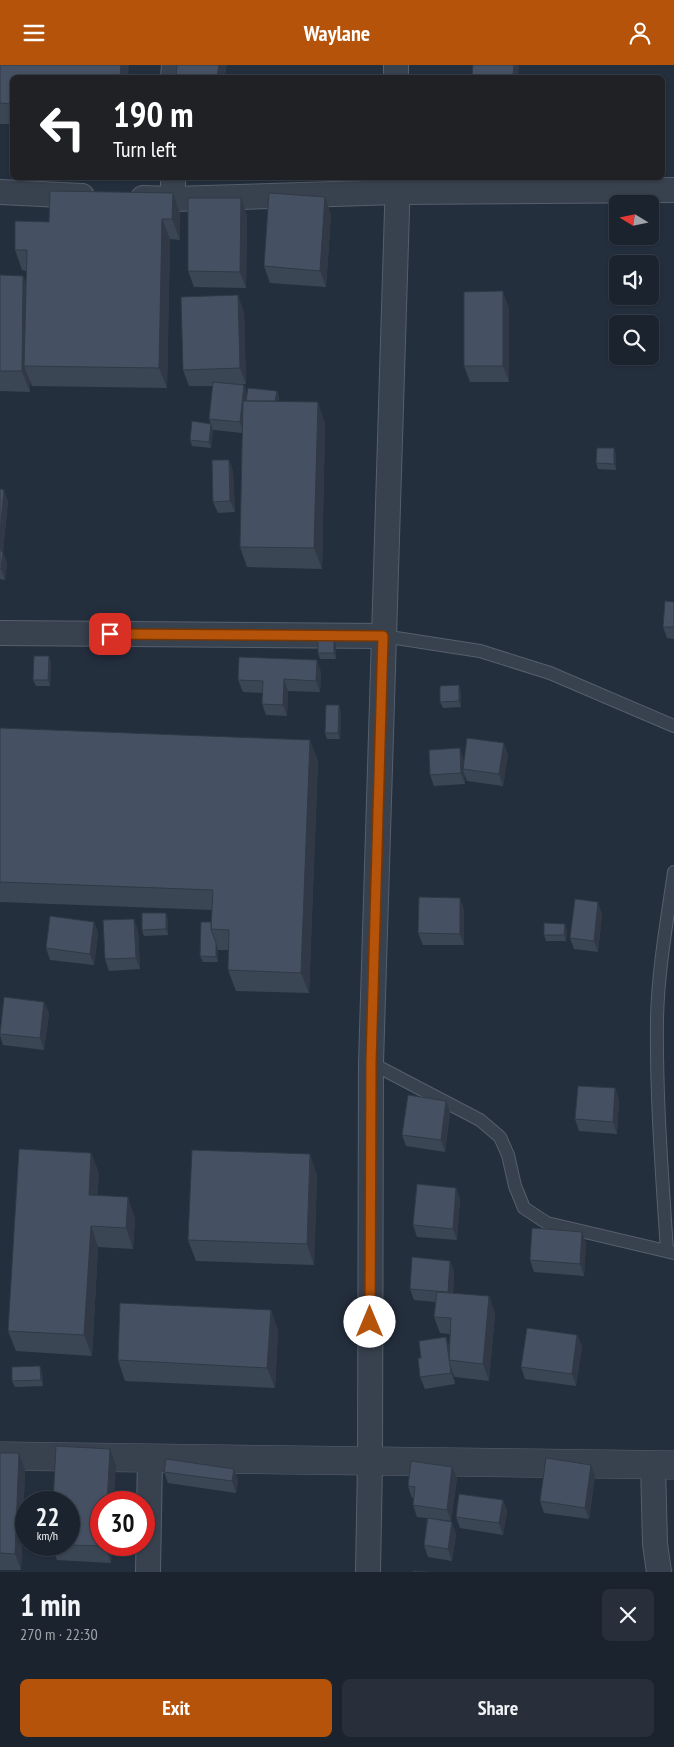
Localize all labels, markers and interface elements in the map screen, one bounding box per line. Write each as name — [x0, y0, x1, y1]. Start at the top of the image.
icon: menu — [20, 19, 48, 47]
text: Waylane — [304, 19, 370, 47]
icon: person — [626, 19, 654, 47]
text: 190 m — [113, 91, 194, 137]
icon: left — [30, 95, 95, 160]
text: Turn left — [113, 135, 177, 163]
north arrow — [609, 195, 659, 245]
map controls — [609, 195, 659, 365]
button: sound — [609, 255, 659, 305]
button: search — [609, 315, 659, 365]
pin — [89, 613, 131, 655]
icon: arrive — [96, 620, 124, 648]
position arrow — [343, 1295, 395, 1347]
speed limit sign: 30 — [90, 1491, 155, 1556]
text: 22 — [36, 1501, 59, 1533]
text: km/h — [37, 1528, 58, 1543]
text: 1 min — [20, 1585, 81, 1624]
button: close — [602, 1589, 654, 1641]
text: 270 m · 22:30 — [20, 1624, 98, 1644]
button: Exit — [20, 1679, 332, 1737]
button: Share — [342, 1679, 654, 1737]

